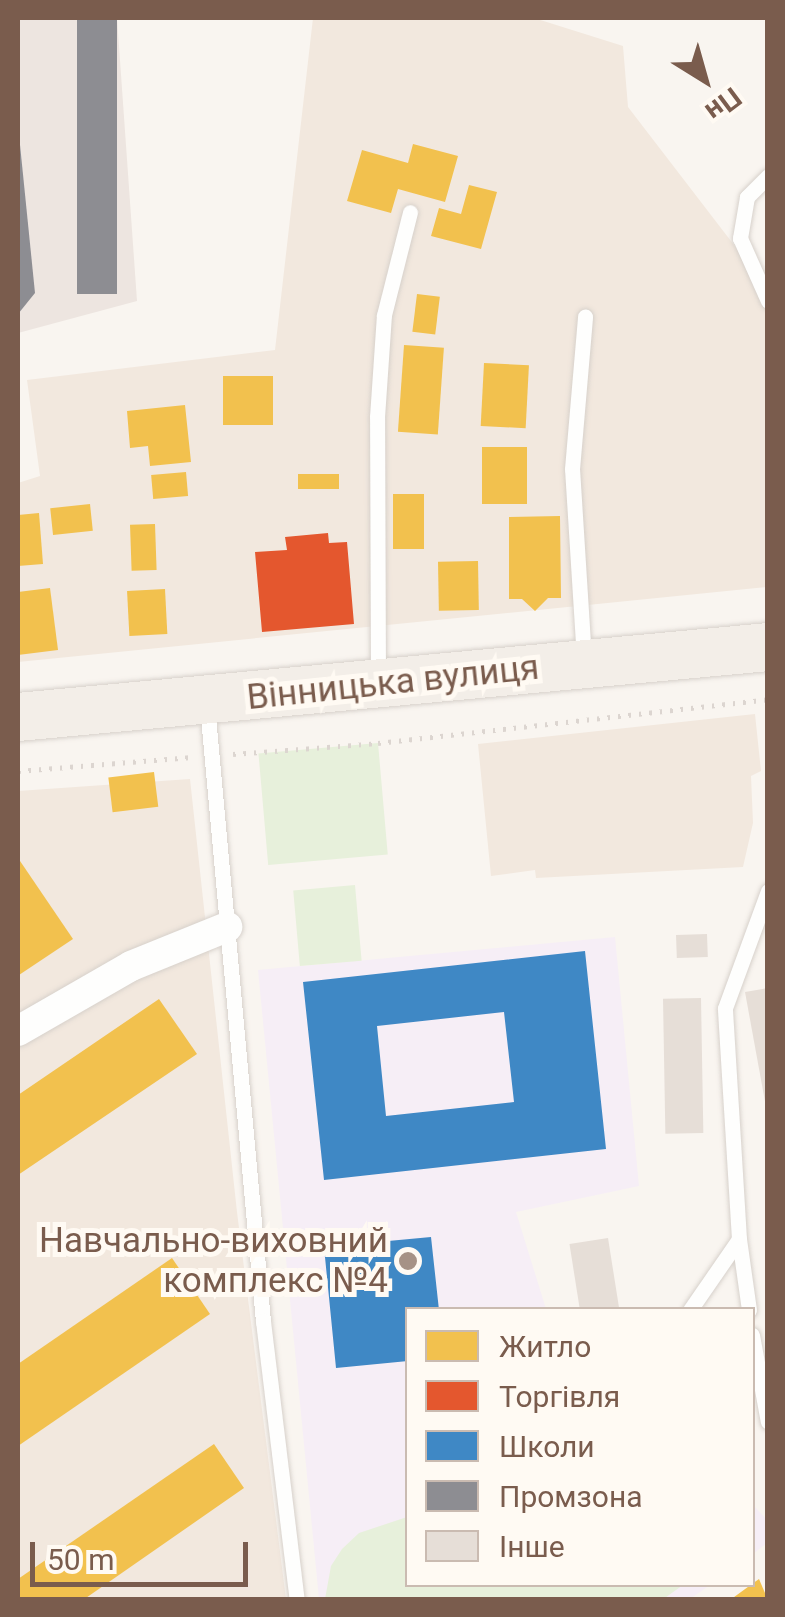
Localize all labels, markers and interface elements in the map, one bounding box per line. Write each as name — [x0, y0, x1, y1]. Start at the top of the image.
north arrow — [655, 30, 755, 130]
text: Пн — [699, 80, 748, 128]
street label: Вінницька вулиця — [245, 647, 541, 719]
place label: Навчально-виховний комплекс №4 — [39, 1220, 388, 1302]
marker: Навчально-виховний комплекс №4 — [397, 1250, 419, 1272]
legend — [405, 1307, 755, 1587]
text: Житло — [499, 1329, 591, 1364]
text: Торгівля — [499, 1379, 620, 1414]
text: Школи — [499, 1429, 595, 1464]
text: Промзона — [499, 1479, 643, 1514]
scale bar — [35, 1522, 252, 1584]
text: Інше — [499, 1529, 565, 1564]
text: 50 m — [47, 1542, 114, 1577]

